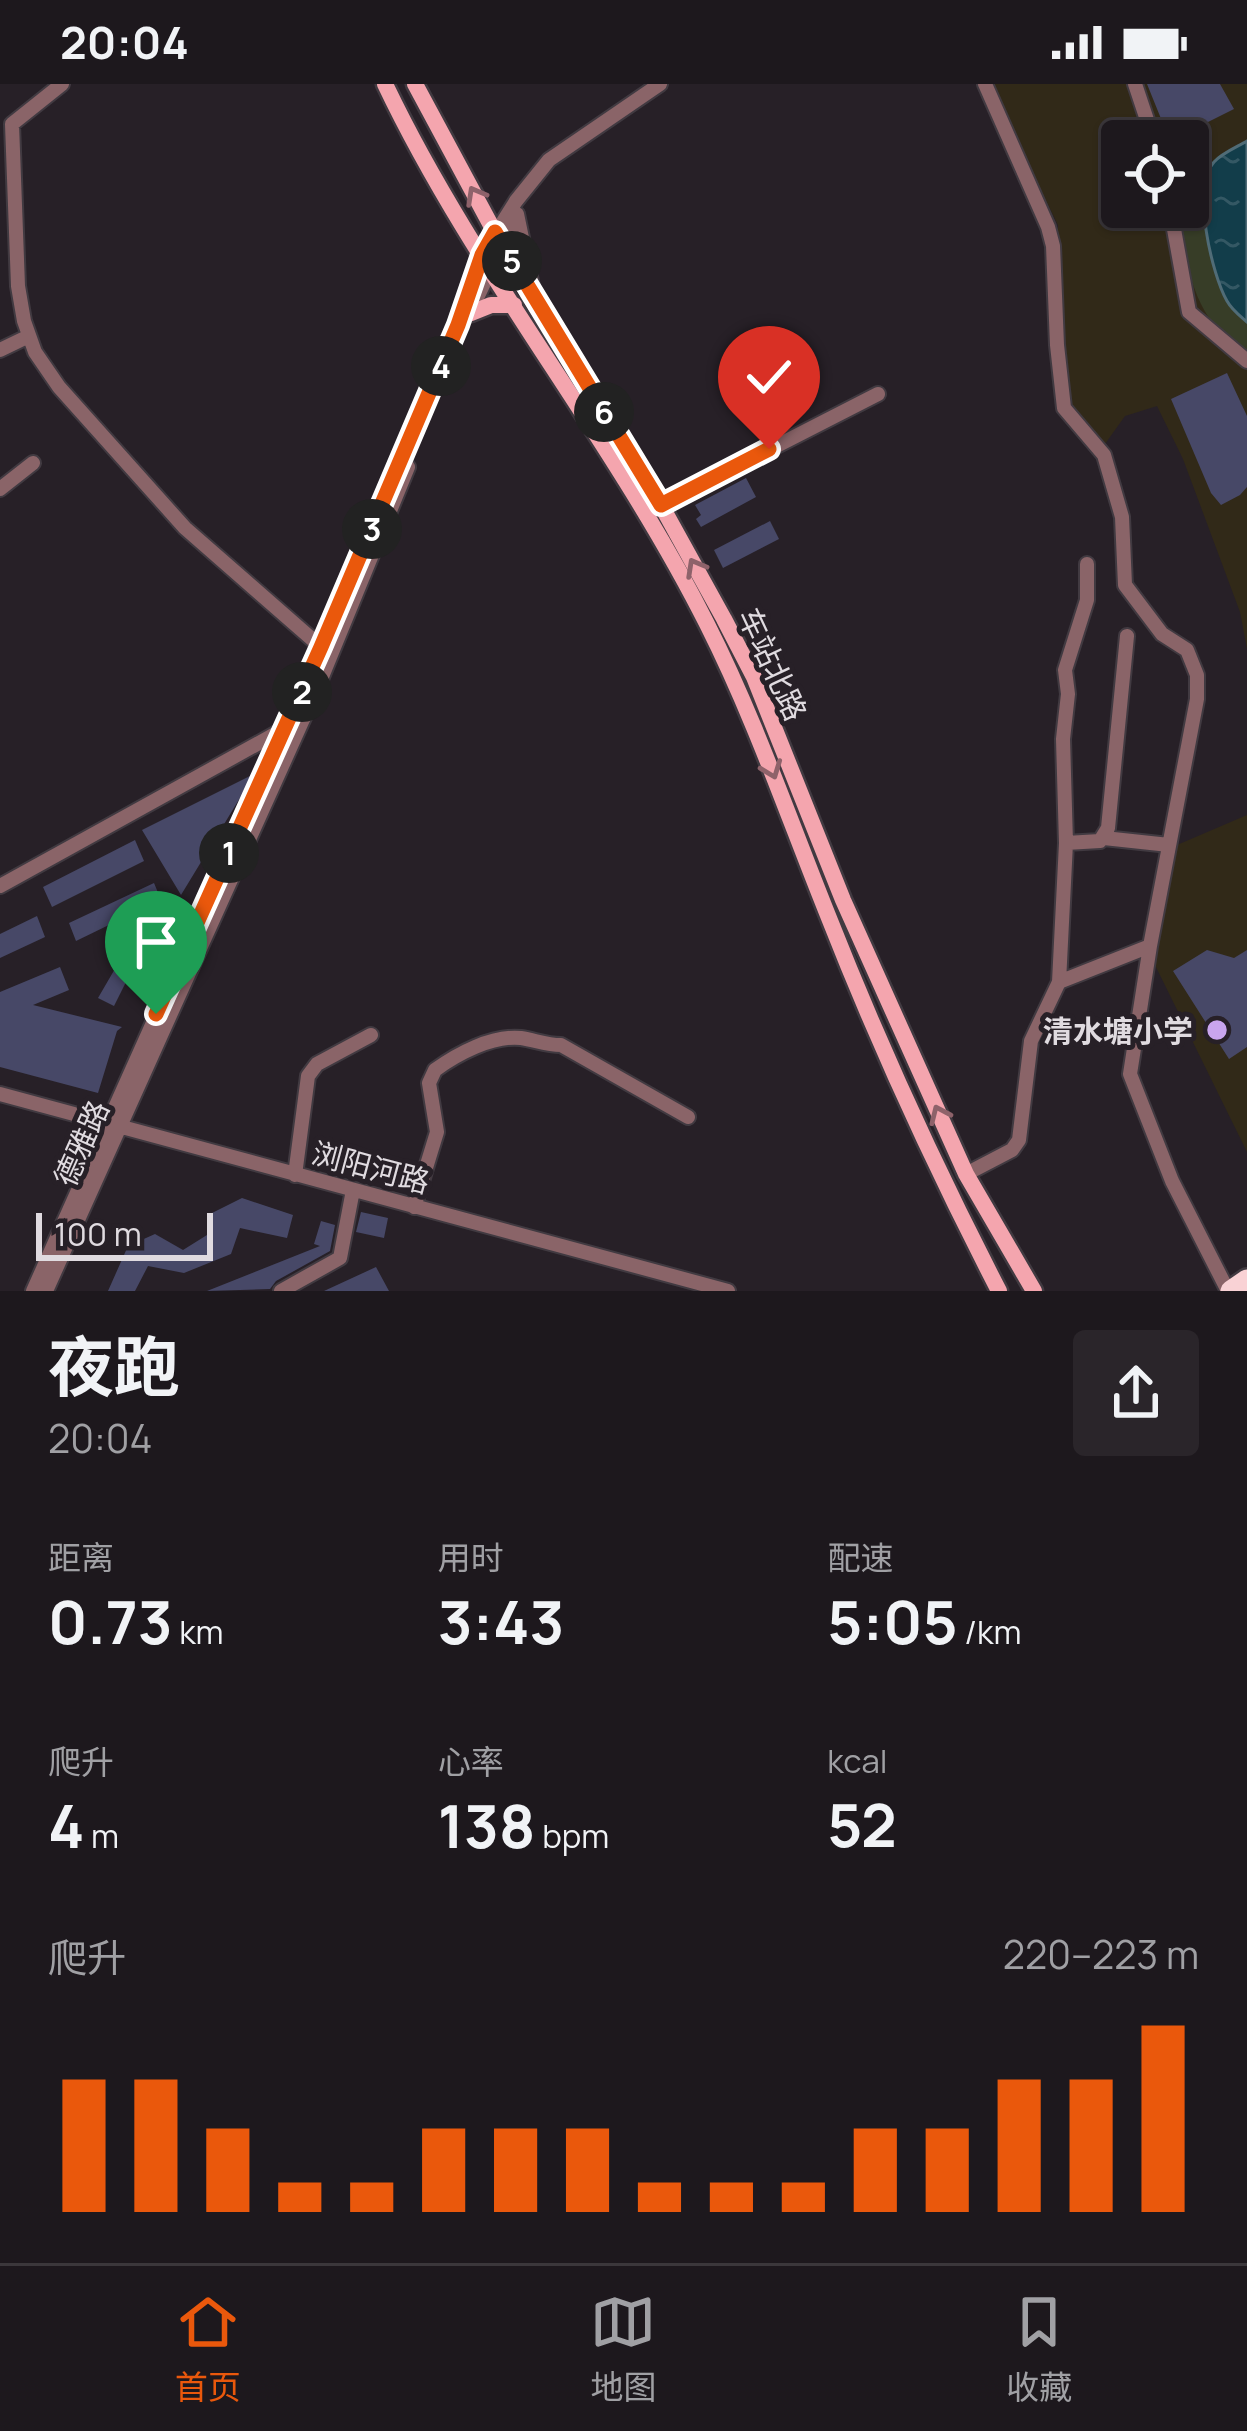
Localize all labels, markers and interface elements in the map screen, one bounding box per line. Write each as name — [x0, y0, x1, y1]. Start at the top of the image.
text: 20:04 — [60, 11, 189, 73]
map controls — [1101, 120, 1209, 228]
button: locate — [1101, 120, 1209, 228]
one-way arrow — [466, 187, 489, 208]
pin: 5 — [482, 231, 542, 291]
text: 5 — [502, 238, 522, 283]
pin — [718, 326, 820, 449]
pin: 4 — [411, 336, 471, 396]
text: 4 — [431, 343, 451, 388]
icon: check — [736, 344, 802, 410]
pin: 6 — [574, 382, 634, 442]
text: 6 — [594, 389, 614, 434]
pin: 3 — [342, 499, 402, 559]
text: 3 — [362, 506, 382, 551]
one-way arrow — [686, 558, 709, 579]
street label: 车站北路 — [729, 601, 817, 727]
pin: 2 — [272, 662, 332, 722]
text: 2 — [292, 669, 312, 714]
one-way arrow — [757, 758, 782, 779]
pin: 1 — [199, 823, 259, 883]
text: 1 — [222, 830, 236, 875]
pin — [105, 891, 207, 1014]
icon: arrive — [123, 909, 189, 975]
place label: 清水塘小学 — [1043, 1010, 1193, 1051]
marker: 清水塘小学 — [1204, 1017, 1230, 1043]
street label: 德雅路 — [44, 1094, 118, 1192]
one-way arrow — [930, 1105, 953, 1126]
street label: 浏阳河路 — [308, 1132, 434, 1202]
scale bar — [36, 1207, 213, 1260]
text: 100 m — [54, 1211, 142, 1256]
text: 夜跑 — [48, 1321, 180, 1411]
button: share — [1073, 1330, 1199, 1456]
text: 20:04 — [48, 1411, 152, 1465]
text: 距离 — [48, 1535, 114, 1580]
text: 用时 — [438, 1535, 504, 1580]
text: 配速 — [827, 1535, 893, 1580]
text: 0.73 — [48, 1580, 173, 1662]
text: 3:43 — [438, 1580, 565, 1662]
text: 5:05 — [827, 1580, 958, 1662]
text: km — [173, 1609, 224, 1654]
text: /km — [958, 1609, 1021, 1654]
text: kcal — [827, 1738, 888, 1783]
text: 爬升 — [48, 1739, 114, 1784]
text: 心率 — [438, 1739, 504, 1784]
text: 52 — [827, 1783, 897, 1865]
text: 4 — [48, 1784, 85, 1866]
text: 138 — [438, 1784, 536, 1866]
text: m — [85, 1813, 119, 1858]
text: bpm — [536, 1813, 609, 1858]
text: 220–223 m — [1003, 1927, 1199, 1981]
text: 爬升 — [48, 1930, 126, 1984]
tab: 首页 — [175, 2289, 241, 2409]
tab: 地图 — [590, 2289, 656, 2409]
tab: 收藏 — [1006, 2289, 1072, 2409]

